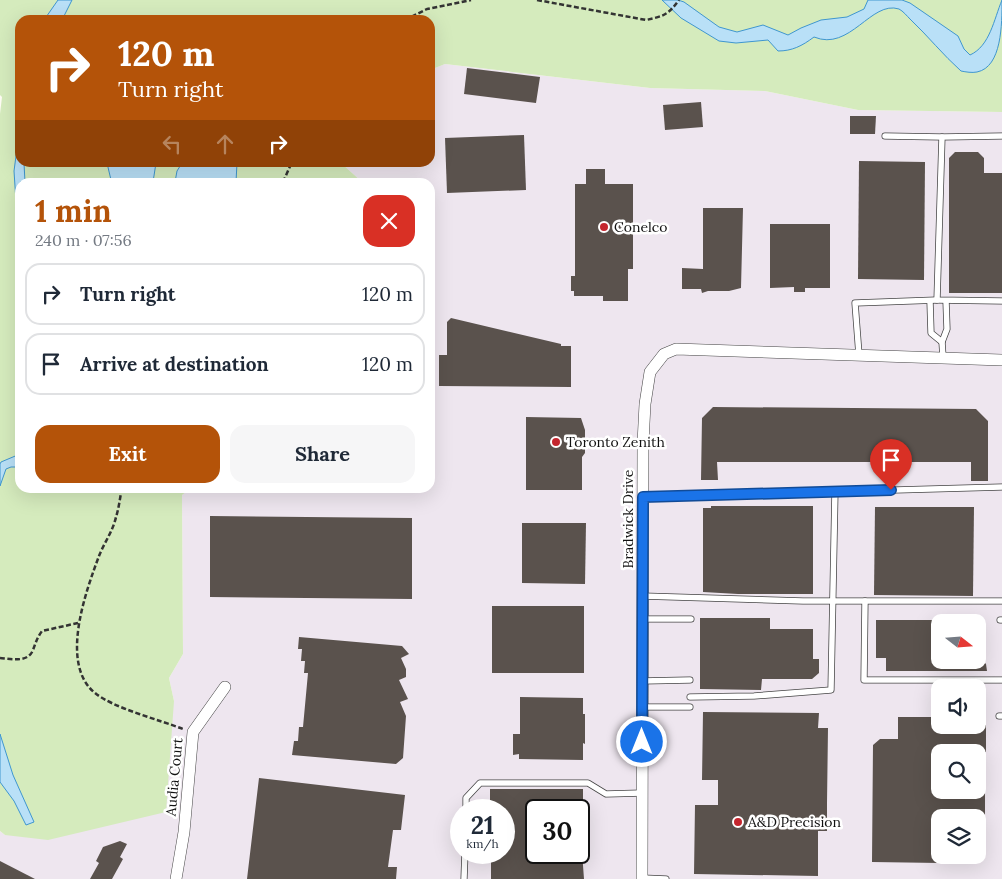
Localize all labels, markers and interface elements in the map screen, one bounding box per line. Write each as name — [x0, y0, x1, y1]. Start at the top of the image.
text: 120 m — [118, 31, 215, 76]
icon: right — [35, 35, 100, 100]
text: Turn right — [118, 75, 223, 103]
icon: left — [158, 130, 186, 158]
icon: ahead — [211, 130, 239, 158]
icon: right — [264, 130, 292, 158]
text: 1 min — [35, 192, 112, 230]
button: close — [363, 195, 415, 247]
place label: Conelco — [614, 218, 667, 236]
marker: Conelco — [598, 221, 610, 233]
text: 240 m · 07:56 — [35, 230, 132, 250]
icon: right — [37, 280, 65, 308]
text: Turn right — [80, 282, 176, 306]
text: 120 m — [362, 282, 413, 306]
icon: arrive — [37, 350, 65, 378]
text: Arrive at destination — [80, 352, 269, 376]
text: 120 m — [362, 352, 413, 376]
button: Exit — [35, 425, 220, 483]
button: Share — [230, 425, 415, 483]
place label: Toronto Zenith — [566, 433, 665, 451]
marker: Toronto Zenith — [550, 436, 562, 448]
pin — [870, 439, 912, 490]
icon: arrive — [877, 446, 905, 474]
street label: Bradwick Drive — [619, 469, 637, 568]
north arrow — [931, 614, 986, 669]
map controls — [931, 614, 986, 864]
button: sound — [931, 679, 986, 734]
position arrow — [615, 715, 667, 767]
street label: Audia Court — [162, 737, 186, 818]
button: search — [931, 744, 986, 799]
speed limit sign: 30 — [525, 799, 590, 864]
text: 21 — [471, 809, 494, 841]
button: layers — [931, 809, 986, 864]
place label: A&D Precision — [747, 813, 842, 831]
marker: A&D Precision — [732, 816, 744, 828]
text: km/h — [466, 836, 499, 851]

